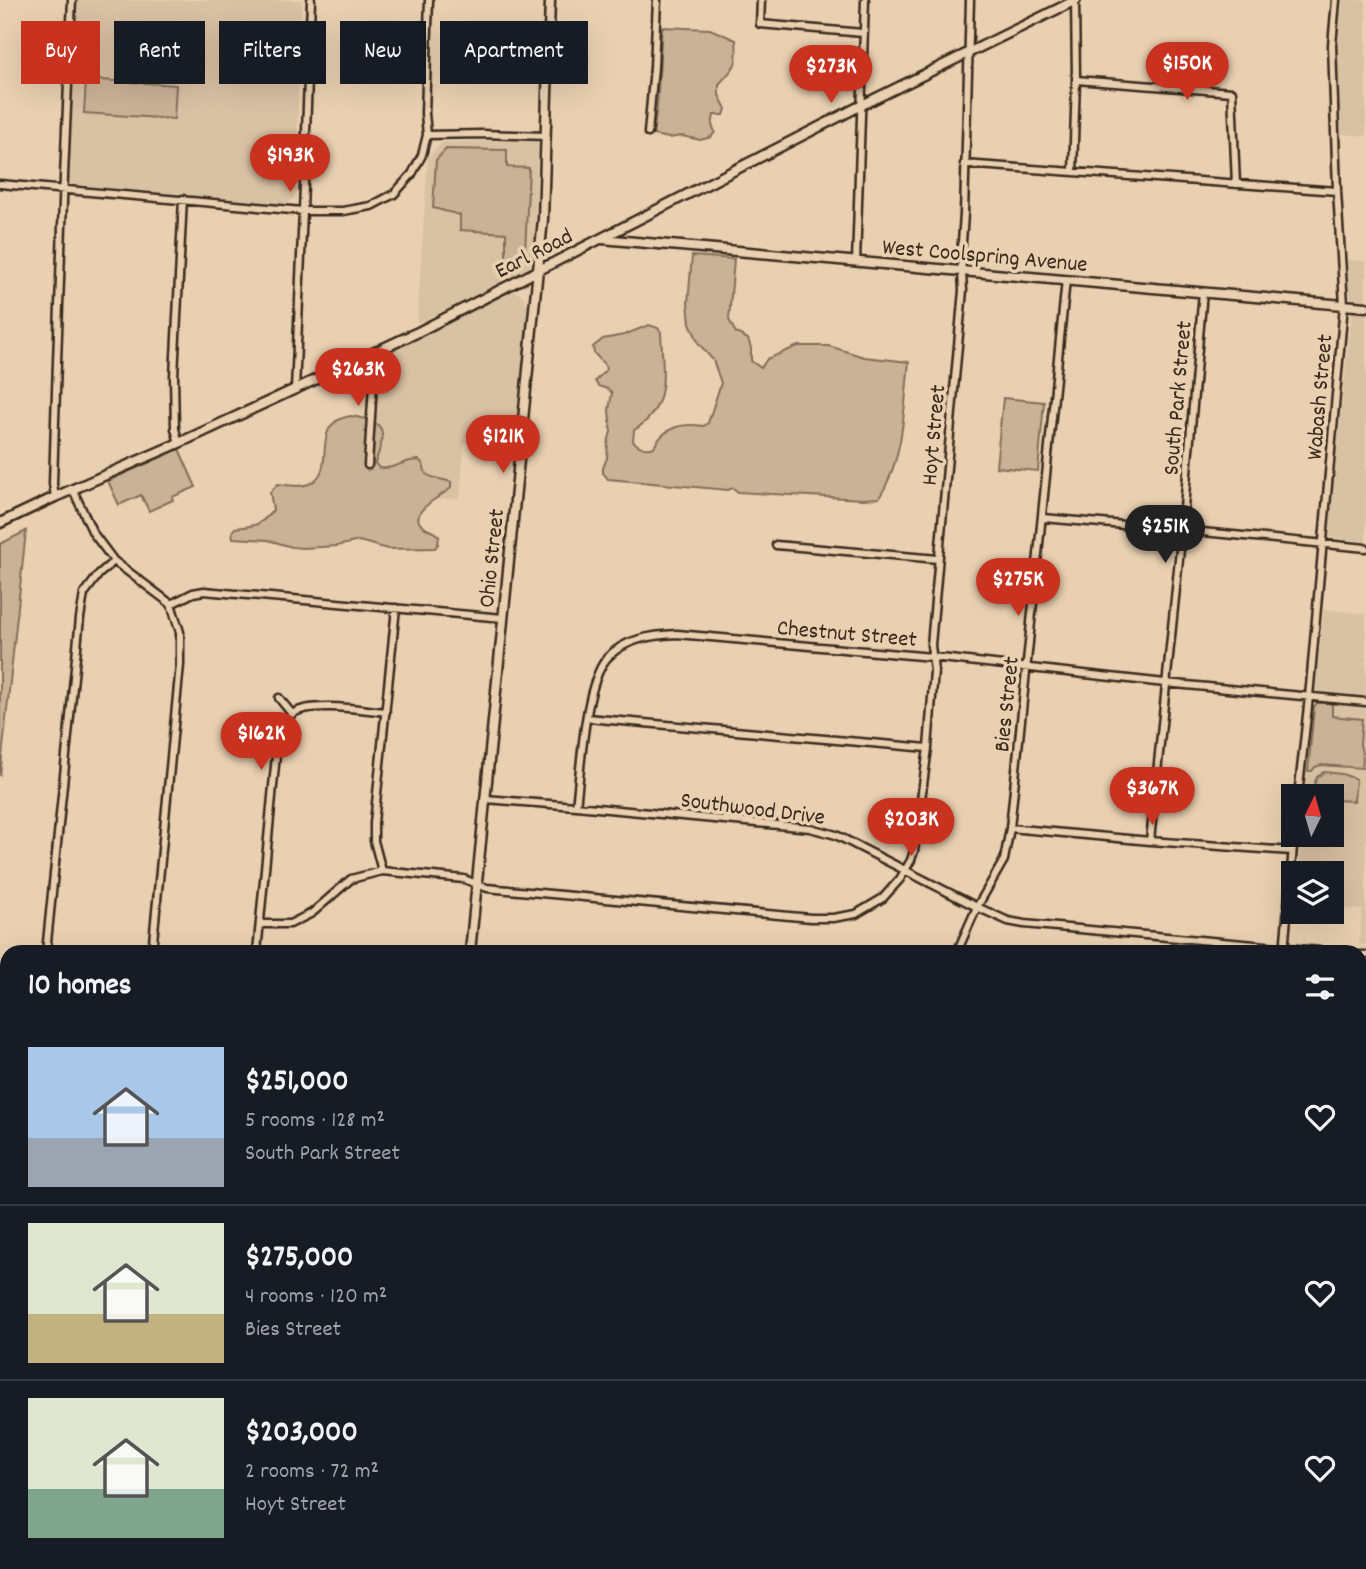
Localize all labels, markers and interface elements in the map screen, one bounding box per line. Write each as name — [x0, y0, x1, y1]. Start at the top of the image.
chip: Buy — [21, 21, 100, 84]
chip: Rent — [114, 21, 205, 84]
chip: Filters — [219, 21, 326, 84]
chip: New — [340, 21, 426, 84]
chip: Apartment — [440, 21, 588, 84]
pin: $150K — [1138, 42, 1236, 102]
pin: $273K — [782, 46, 880, 105]
text: $150K — [1162, 48, 1212, 81]
text: $273K — [805, 51, 857, 84]
pin: $193K — [241, 134, 339, 194]
text: $193K — [266, 140, 314, 173]
street label: Earl Road — [490, 221, 579, 289]
street label: West Coolspring Avenue — [881, 232, 1089, 283]
street label: South Park Street — [1156, 320, 1203, 477]
street label: Wabash Street — [1300, 333, 1343, 462]
pin: $263K — [309, 348, 407, 408]
text: $263K — [331, 354, 385, 387]
street label: Hoyt Street — [915, 384, 956, 487]
pin: $121K — [454, 416, 552, 475]
text: $121K — [482, 421, 524, 454]
pin: $251K — [1116, 505, 1214, 565]
street label: Ohio Street — [472, 507, 515, 609]
text: $251K — [1141, 511, 1189, 544]
pin: $275K — [969, 558, 1067, 618]
text: $275K — [992, 564, 1044, 597]
street label: Chestnut Street — [775, 613, 918, 658]
street label: Bies Street — [987, 655, 1030, 754]
pin: $162K — [212, 712, 310, 772]
text: $162K — [237, 718, 285, 751]
pin: $367K — [1103, 768, 1201, 827]
text: $367K — [1126, 773, 1178, 806]
north arrow — [1281, 784, 1344, 847]
map controls — [1281, 784, 1344, 924]
street label: Southwood Drive — [679, 785, 827, 836]
pin: $203K — [862, 798, 960, 858]
text: $203K — [883, 804, 939, 837]
button: layers — [1281, 861, 1344, 924]
text: 10 homes — [28, 966, 131, 1009]
icon: filters — [1301, 968, 1339, 1006]
text: $251,000 — [245, 1062, 349, 1105]
icon: home — [84, 1075, 168, 1159]
icon: heart — [1301, 1098, 1339, 1136]
text: 5 rooms · 128 m² — [245, 1105, 385, 1138]
text: South Park Street — [245, 1138, 400, 1171]
text: $275,000 — [245, 1238, 353, 1281]
icon: home — [84, 1251, 168, 1335]
icon: heart — [1301, 1274, 1339, 1312]
text: 4 rooms · 120 m² — [245, 1281, 387, 1314]
text: Bies Street — [245, 1314, 341, 1347]
text: $203,000 — [245, 1413, 358, 1456]
icon: home — [84, 1426, 168, 1510]
icon: heart — [1301, 1449, 1339, 1487]
text: 2 rooms · 72 m² — [245, 1456, 379, 1489]
text: Hoyt Street — [245, 1489, 346, 1522]

